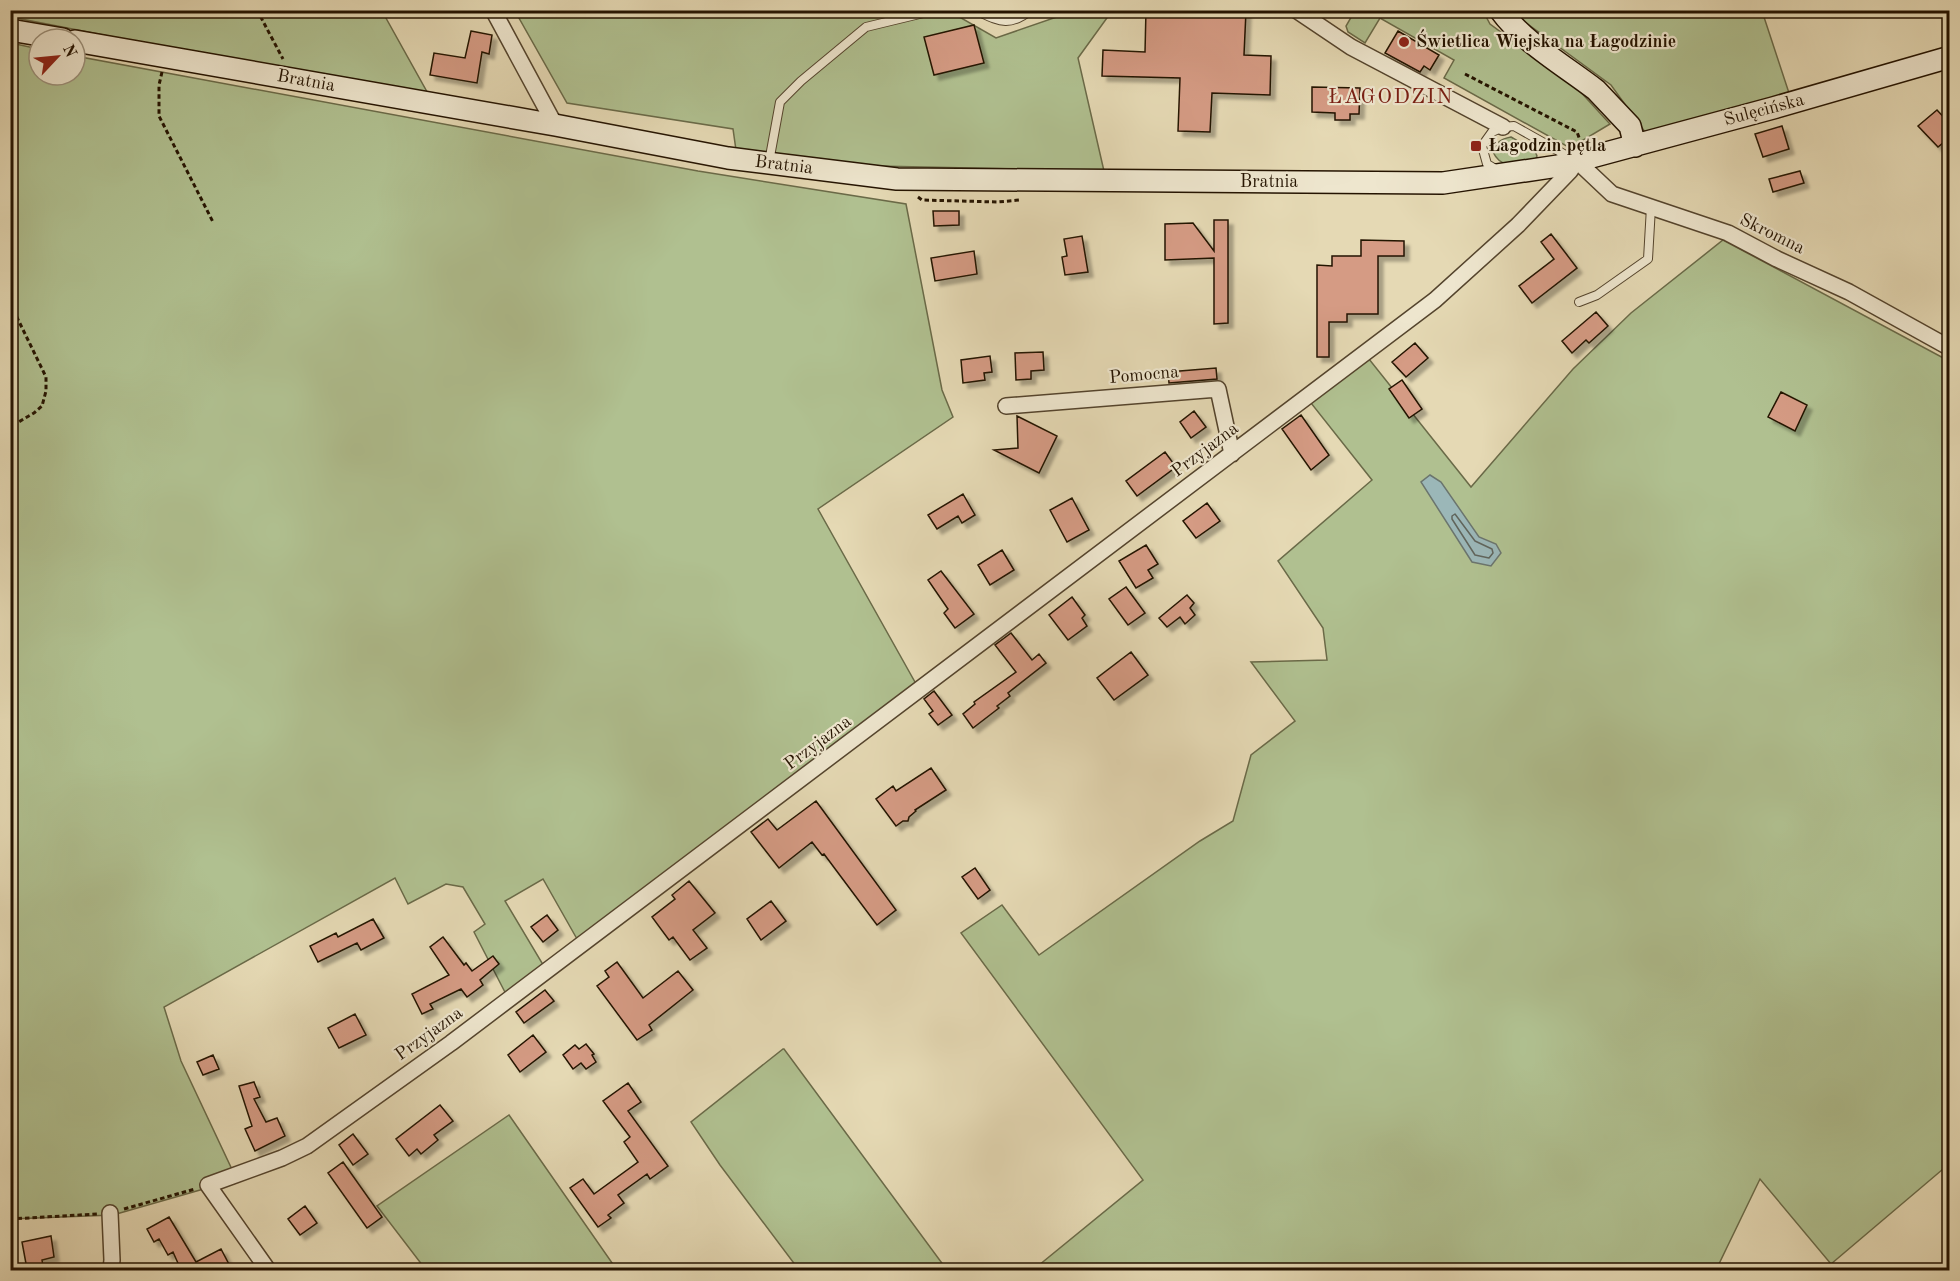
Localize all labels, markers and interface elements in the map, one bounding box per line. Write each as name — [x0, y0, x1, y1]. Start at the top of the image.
north arrow — [27, 27, 87, 87]
place label: Świetlica Wiejska na Łagodzinie — [1416, 29, 1676, 51]
marker: Świetlica Wiejska na Łagodzinie — [1397, 35, 1411, 49]
text: N — [59, 42, 79, 61]
street label: Bratnia — [276, 67, 336, 95]
district label: ŁAGODZIN — [1328, 87, 1454, 108]
street label: Sulęcińska — [1722, 91, 1806, 129]
place label: Łagodzin pętla — [1488, 137, 1606, 155]
marker: Łagodzin pętla — [1469, 139, 1483, 153]
street label: Bratnia — [754, 153, 814, 178]
street label: Bratnia — [1240, 173, 1298, 191]
street label: Skromna — [1737, 211, 1807, 257]
street label: Pomocna — [1108, 363, 1180, 387]
street label: Przyjazna — [1168, 419, 1242, 481]
street label: Przyjazna — [781, 712, 855, 774]
street label: Przyjazna — [392, 1004, 466, 1064]

